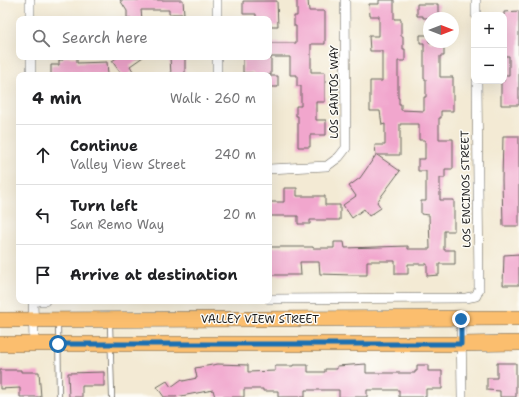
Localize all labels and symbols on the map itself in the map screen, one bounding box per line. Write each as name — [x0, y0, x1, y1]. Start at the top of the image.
north arrow — [423, 12, 459, 48]
street label: LOS SANTOS WAY — [327, 45, 342, 139]
street label: LOS ENCINOS STREET — [457, 130, 475, 248]
route end — [452, 310, 470, 328]
street label: VALLEY VIEW STREET — [201, 312, 319, 327]
route start — [49, 335, 67, 353]

